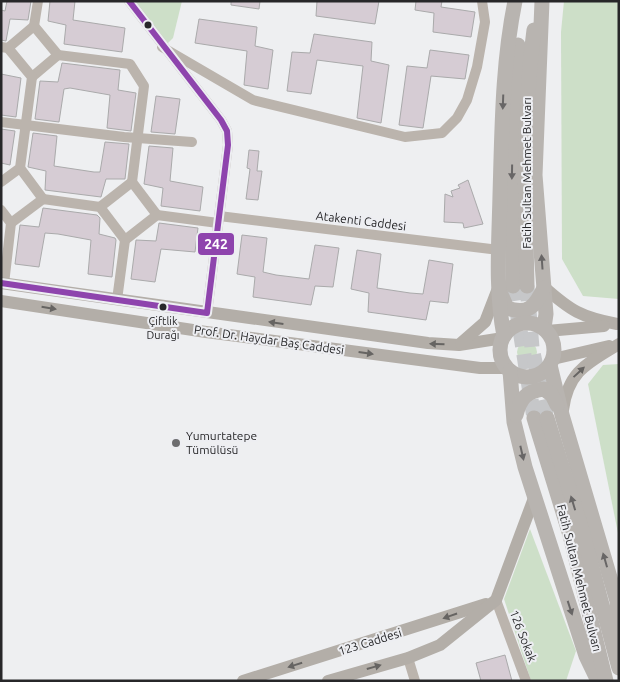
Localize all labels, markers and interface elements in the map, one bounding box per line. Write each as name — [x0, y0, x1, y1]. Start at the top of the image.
unlabelled marker — [143, 20, 153, 30]
one-way arrow — [499, 94, 507, 110]
street label: Fatih Sultan Mehmet Bulvarı — [520, 97, 533, 249]
one-way arrow — [508, 165, 516, 181]
street label: Atakenti Caddesi — [315, 209, 407, 232]
line badge: 242 — [197, 232, 235, 256]
text: 242 — [204, 236, 228, 252]
one-way arrow — [538, 254, 546, 270]
marker: Çiftlik Durağı — [158, 302, 168, 312]
one-way arrow — [42, 304, 58, 312]
place label: Çiftlik Durağı — [147, 315, 179, 341]
one-way arrow — [268, 319, 284, 327]
street label: Prof. Dr. Haydar Baş Caddesi — [193, 323, 345, 356]
one-way arrow — [429, 339, 445, 347]
one-way arrow — [359, 349, 375, 357]
one-way arrow — [573, 366, 585, 378]
place label: Yumurtatepe Tümülüsü — [186, 429, 257, 456]
marker: Yumurtatepe Tümülüsü — [170, 437, 182, 449]
one-way arrow — [518, 446, 526, 461]
one-way arrow — [569, 496, 577, 511]
street label: Fatih Sultan Mehmet Bulvarı — [555, 503, 604, 653]
one-way arrow — [600, 552, 608, 567]
one-way arrow — [567, 601, 574, 616]
street label: 126 Sokak — [508, 608, 539, 664]
one-way arrow — [442, 613, 457, 620]
street label: 123 Caddesi — [337, 626, 403, 657]
one-way arrow — [287, 662, 302, 669]
one-way arrow — [367, 663, 382, 671]

